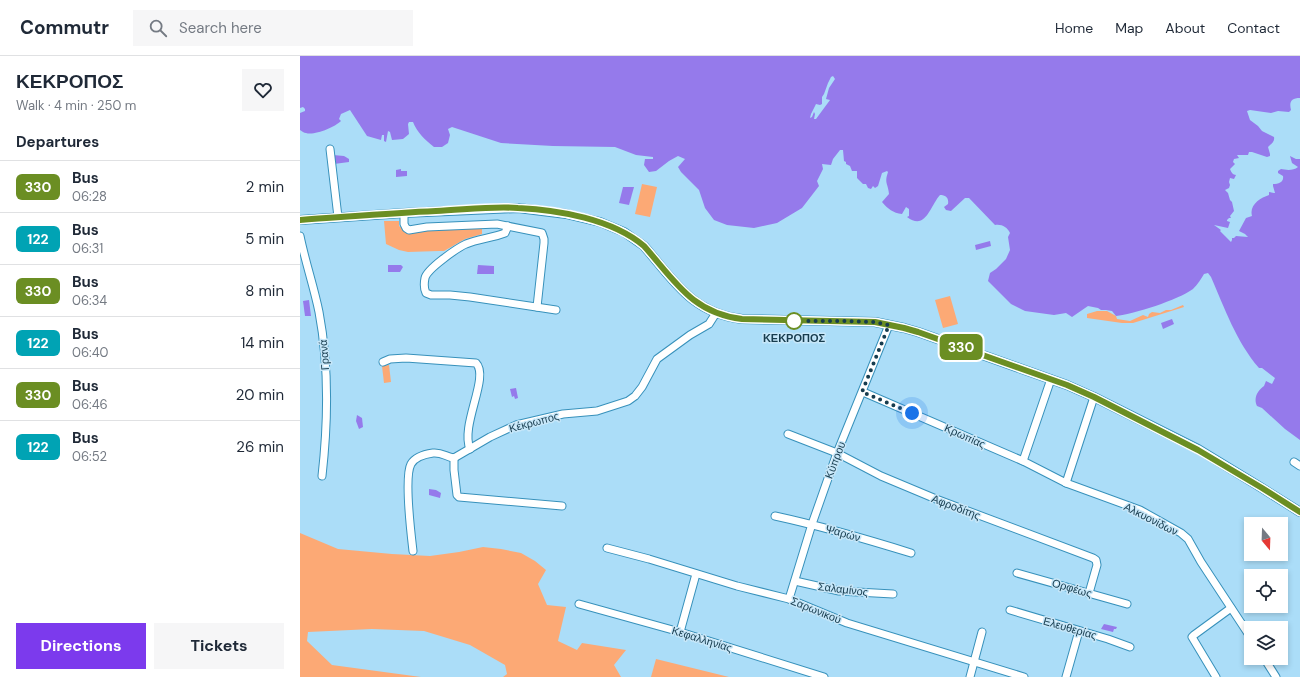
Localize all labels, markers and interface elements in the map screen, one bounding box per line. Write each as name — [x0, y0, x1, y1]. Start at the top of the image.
search box — [133, 10, 413, 46]
text: Commutr — [20, 15, 109, 40]
icon: search — [147, 17, 169, 39]
text: Search here — [179, 18, 262, 38]
text: Home — [1055, 19, 1093, 37]
text: Map — [1115, 19, 1143, 37]
text: About — [1165, 19, 1205, 37]
text: Contact — [1227, 19, 1280, 37]
text: ΚΕΚΡΟΠΟΣ — [16, 69, 123, 94]
button: heart — [242, 69, 284, 111]
text: Walk · 4 min · 250 m — [16, 97, 136, 114]
text: Departures — [16, 132, 99, 152]
text: Bus — [72, 168, 99, 188]
text: 2 min — [246, 177, 284, 197]
text: 330 — [25, 178, 51, 196]
text: 06:28 — [72, 188, 107, 205]
text: Bus — [72, 220, 99, 240]
text: 5 min — [245, 229, 284, 249]
text: 122 — [27, 230, 49, 248]
text: 06:31 — [72, 240, 103, 257]
text: Bus — [72, 272, 99, 292]
text: 8 min — [245, 281, 284, 301]
text: 330 — [25, 282, 51, 300]
text: 06:34 — [72, 292, 107, 309]
marker: ΚΕΚΡΟΠΟΣ — [785, 312, 803, 330]
text: Bus — [72, 324, 99, 344]
place label: ΚΕΚΡΟΠΟΣ — [763, 331, 826, 345]
text: 14 min — [241, 333, 284, 353]
text: 122 — [27, 334, 49, 352]
line badge: 330 — [938, 334, 984, 360]
text: 330 — [948, 338, 974, 356]
street label: Γρανά — [316, 339, 332, 371]
text: 06:40 — [72, 344, 108, 361]
text: Bus — [72, 376, 99, 396]
text: 20 min — [236, 385, 284, 405]
text: 330 — [25, 386, 51, 404]
text: 06:46 — [72, 396, 108, 413]
your location — [902, 403, 922, 423]
street label: Κέκρωπος — [507, 409, 561, 435]
street label: Κρωπίας — [942, 421, 988, 451]
text: Bus — [72, 428, 99, 448]
text: 26 min — [236, 437, 284, 457]
text: 122 — [27, 438, 49, 456]
street label: Κύπρου — [822, 439, 848, 481]
text: 06:52 — [72, 448, 107, 465]
street label: Αφροδίτης — [930, 491, 982, 523]
street label: Αλκυονίδων — [1122, 499, 1181, 539]
north arrow — [1244, 517, 1288, 561]
map controls — [1244, 517, 1288, 665]
street label: Ψαρών — [824, 521, 862, 545]
button: locate — [1244, 569, 1288, 613]
street label: Ορφέως — [1050, 576, 1094, 600]
street label: Σαλαμίνος — [817, 579, 869, 599]
street label: Σαρωνικού — [789, 593, 843, 627]
street label: Ελευθερίας — [1042, 614, 1098, 642]
button: layers — [1244, 621, 1288, 665]
button: Directions — [16, 623, 146, 669]
button: Tickets — [154, 623, 284, 669]
street label: Κεφαλληνίας — [670, 623, 734, 655]

